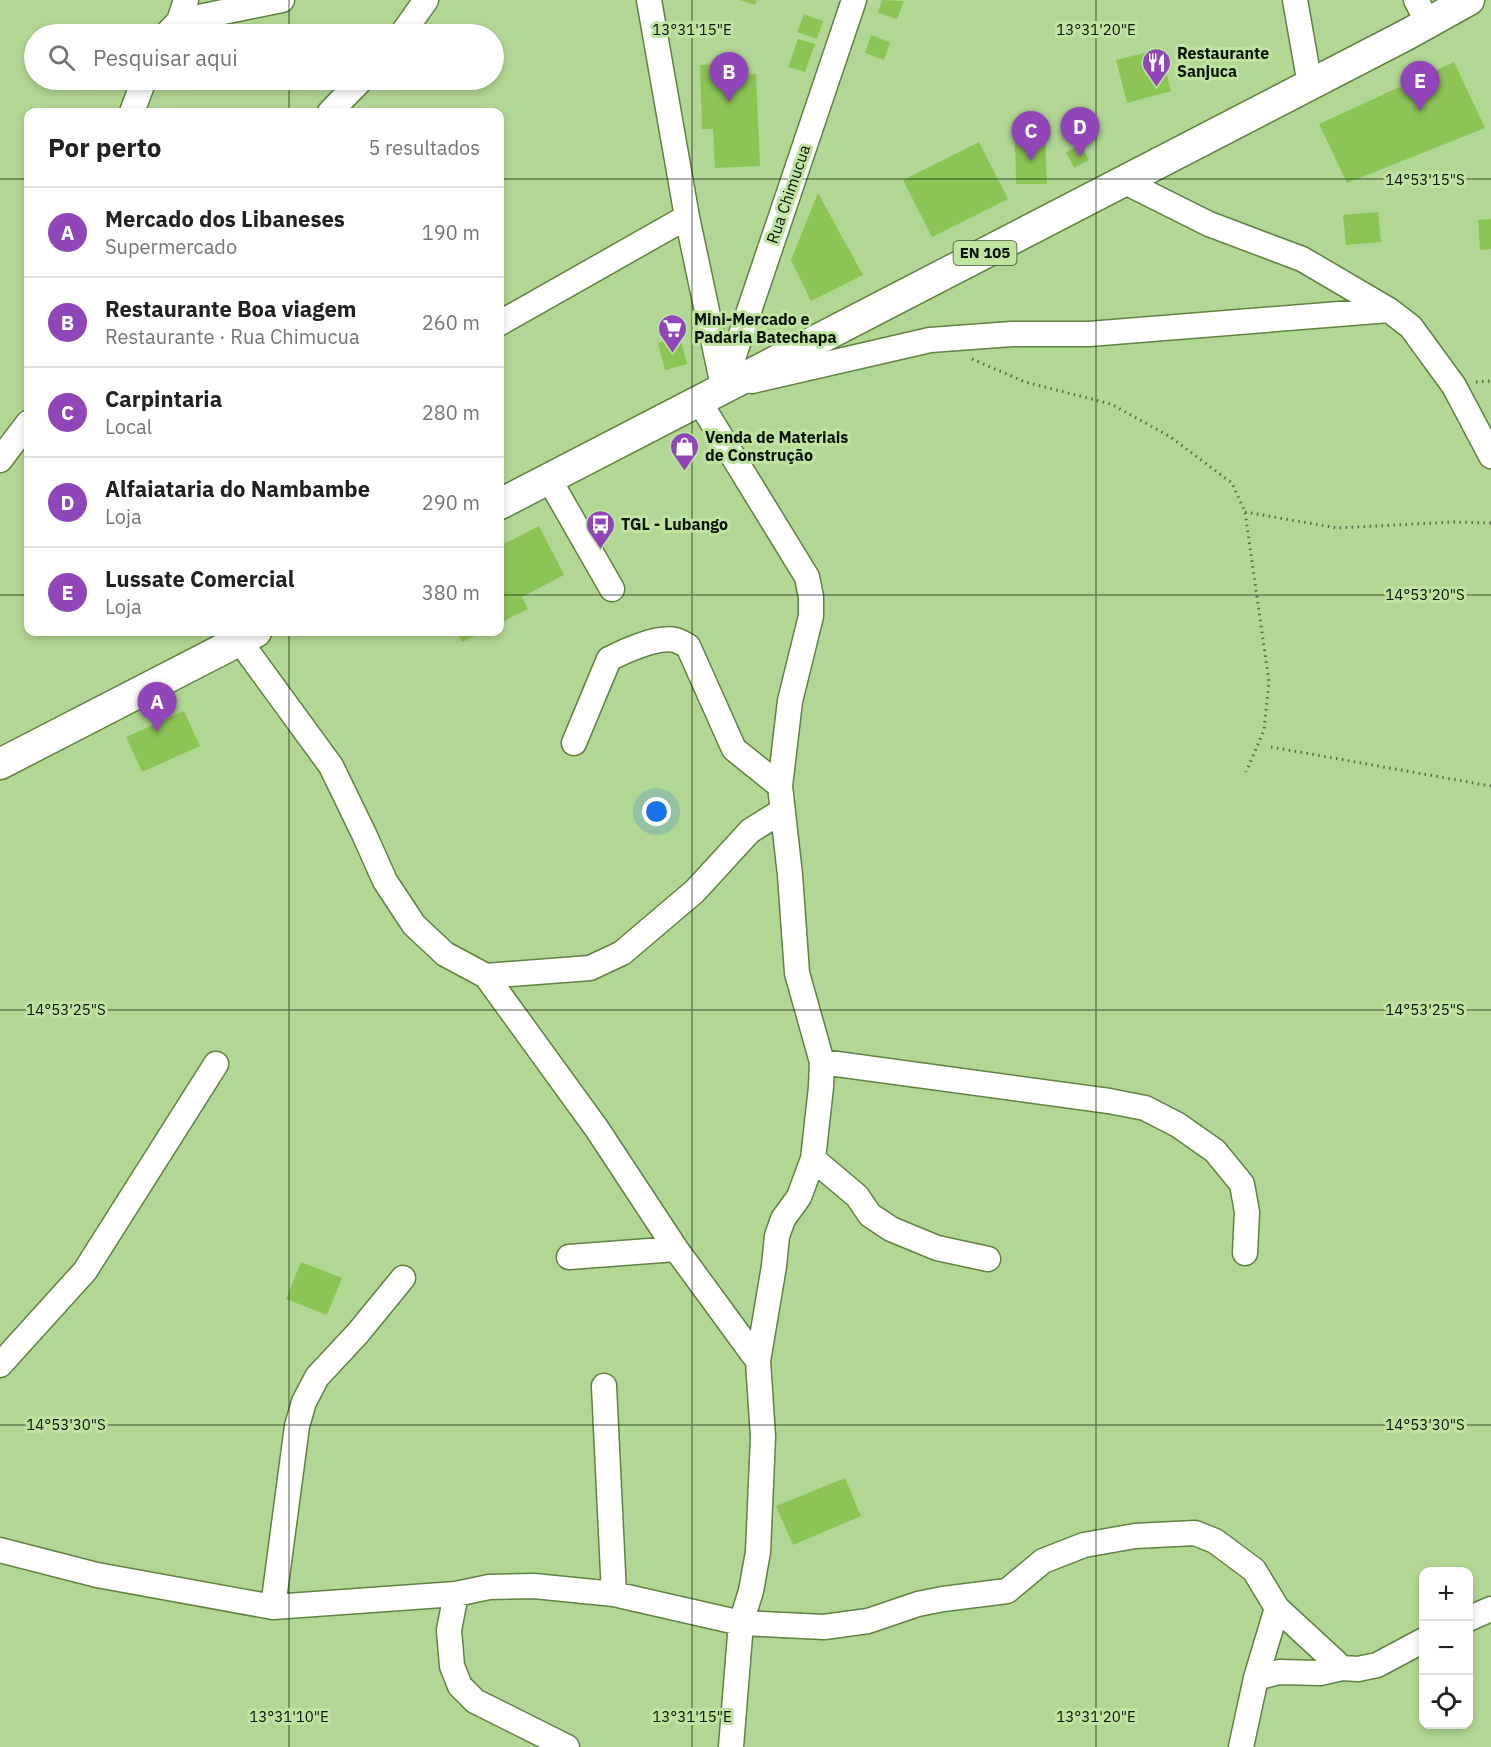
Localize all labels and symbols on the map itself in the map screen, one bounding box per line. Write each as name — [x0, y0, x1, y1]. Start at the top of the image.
text: 13°31'15"E — [652, 20, 732, 39]
text: 13°31'20"E — [1056, 20, 1136, 39]
place label: Restaurante Sanjuca — [1177, 43, 1269, 81]
restaurant icon: Restaurante Sanjuca — [1140, 46, 1172, 88]
pin: B — [710, 52, 748, 102]
pin: E — [1400, 62, 1440, 111]
pin: D — [1060, 108, 1100, 157]
pin: C — [1012, 112, 1050, 161]
street label: Rua Chimucua — [762, 141, 814, 246]
text: 14°53'15"S — [1385, 170, 1465, 189]
road number: EN 105 — [954, 241, 1016, 265]
place label: Mini-Mercado e Padaria Batechapa — [694, 309, 837, 347]
supermarket icon: Mini-Mercado e Padaria Batechapa — [657, 312, 689, 354]
place label: Venda de Materiais de Construção — [705, 427, 848, 465]
shop icon: Venda de Materiais de Construção — [668, 430, 700, 472]
bus stop icon: TGL - Lubango — [584, 508, 616, 550]
place label: TGL - Lubango — [621, 514, 728, 534]
text: 14°53'20"S — [1385, 585, 1465, 604]
pin: A — [138, 682, 176, 732]
your location — [642, 797, 671, 826]
text: 14°53'25"S — [26, 1000, 106, 1019]
text: 14°53'25"S — [1385, 1000, 1465, 1019]
text: 14°53'30"S — [26, 1415, 106, 1434]
text: 14°53'30"S — [1385, 1415, 1465, 1434]
text: 13°31'10"E — [249, 1707, 329, 1726]
text: 13°31'15"E — [652, 1707, 732, 1726]
text: 13°31'20"E — [1056, 1707, 1136, 1726]

